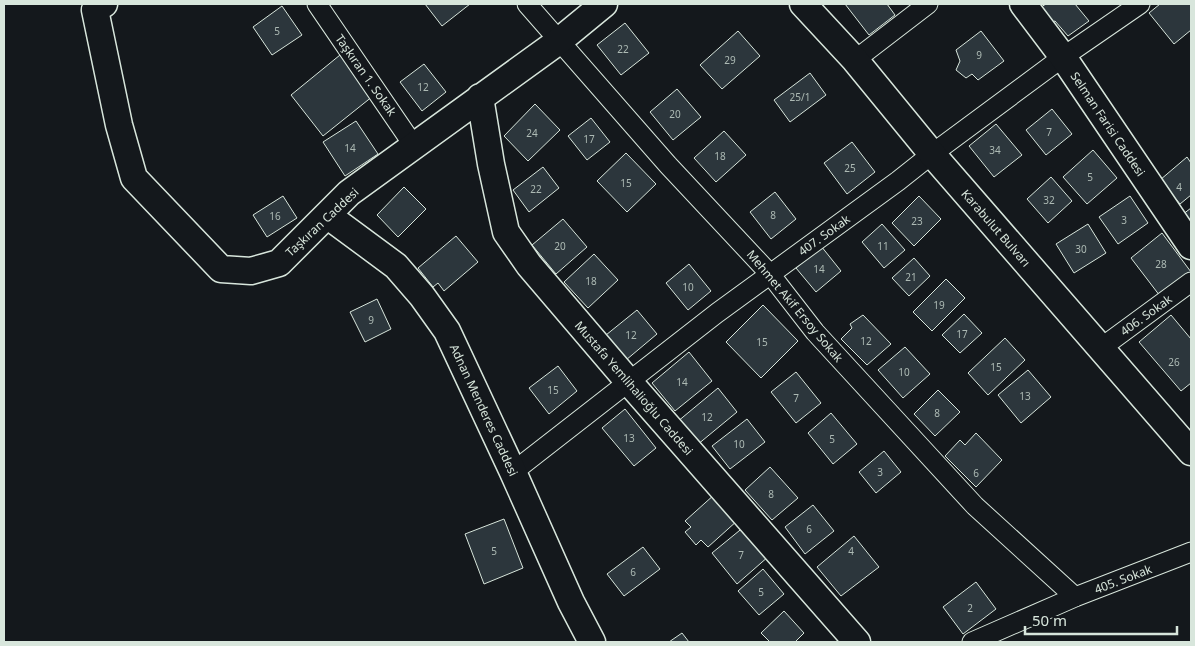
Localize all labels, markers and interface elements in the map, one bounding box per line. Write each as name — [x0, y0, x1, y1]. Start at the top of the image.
house number: 5 — [274, 24, 280, 38]
street label: Taşkıran 1. Sokak — [331, 31, 401, 120]
house number: 22 — [617, 42, 629, 56]
house number: 9 — [976, 48, 982, 62]
house number: 29 — [724, 53, 736, 67]
street label: Selman Farisi Caddesi — [1067, 68, 1149, 180]
house number: 12 — [417, 80, 429, 94]
house number: 25/1 — [790, 90, 810, 104]
house number: 20 — [669, 107, 681, 121]
house number: 7 — [1046, 125, 1052, 139]
house number: 24 — [526, 126, 538, 140]
house number: 17 — [583, 132, 595, 146]
house number: 14 — [344, 141, 356, 155]
house number: 34 — [989, 143, 1001, 157]
house number: 18 — [714, 149, 726, 163]
house number: 25 — [844, 161, 856, 175]
house number: 5 — [1087, 170, 1093, 184]
house number: 15 — [620, 176, 632, 190]
house number: 4 — [1176, 180, 1182, 194]
house number: 22 — [530, 182, 542, 196]
street label: Taşkıran Caddesi — [282, 184, 362, 260]
street label: Karabulut Bulvarı — [958, 186, 1034, 270]
house number: 32 — [1043, 193, 1055, 207]
house number: 8 — [770, 208, 776, 222]
house number: 16 — [269, 209, 281, 223]
street label: 407. Sokak — [795, 210, 854, 260]
house number: 3 — [1121, 213, 1127, 227]
house number: 23 — [911, 214, 923, 228]
house number: 20 — [554, 239, 566, 253]
house number: 11 — [877, 239, 889, 253]
house number: 30 — [1075, 242, 1087, 256]
street label: Mehmet Akif Ersoy Sokak — [743, 246, 848, 366]
house number: 28 — [1155, 257, 1167, 271]
house number: 14 — [813, 262, 825, 276]
house number: 21 — [905, 270, 917, 284]
house number: 18 — [585, 274, 597, 288]
house number: 10 — [682, 280, 694, 294]
street label: 406. Sokak — [1117, 290, 1176, 340]
house number: 19 — [933, 298, 945, 312]
house number: 9 — [368, 313, 374, 327]
street label: Mustafa Yemlihalioğlu Caddesi — [571, 317, 697, 459]
house number: 17 — [956, 327, 968, 341]
house number: 12 — [625, 328, 637, 342]
house number: 12 — [860, 334, 872, 348]
house number: 15 — [756, 335, 768, 349]
street label: Adnan Menderes Caddesi — [446, 341, 522, 479]
house number: 26 — [1168, 355, 1180, 369]
house number: 15 — [990, 360, 1002, 374]
house number: 10 — [898, 365, 910, 379]
house number: 14 — [676, 375, 688, 389]
house number: 15 — [547, 383, 559, 397]
house number: 13 — [1019, 389, 1031, 403]
house number: 7 — [793, 391, 799, 405]
house number: 8 — [934, 406, 940, 420]
house number: 12 — [701, 410, 713, 424]
house number: 13 — [623, 431, 635, 445]
house number: 5 — [829, 432, 835, 446]
house number: 10 — [733, 437, 745, 451]
house number: 3 — [877, 465, 883, 479]
house number: 6 — [973, 466, 979, 480]
house number: 8 — [768, 487, 774, 501]
house number: 6 — [806, 522, 812, 536]
house number: 5 — [491, 544, 497, 558]
house number: 4 — [848, 544, 854, 558]
house number: 7 — [738, 548, 744, 562]
street label: 405. Sokak — [1092, 560, 1155, 598]
house number: 6 — [630, 565, 636, 579]
house number: 5 — [758, 585, 764, 599]
house number: 2 — [967, 601, 973, 615]
scale bar — [1025, 604, 1178, 636]
text: 50 m — [1032, 610, 1067, 630]

